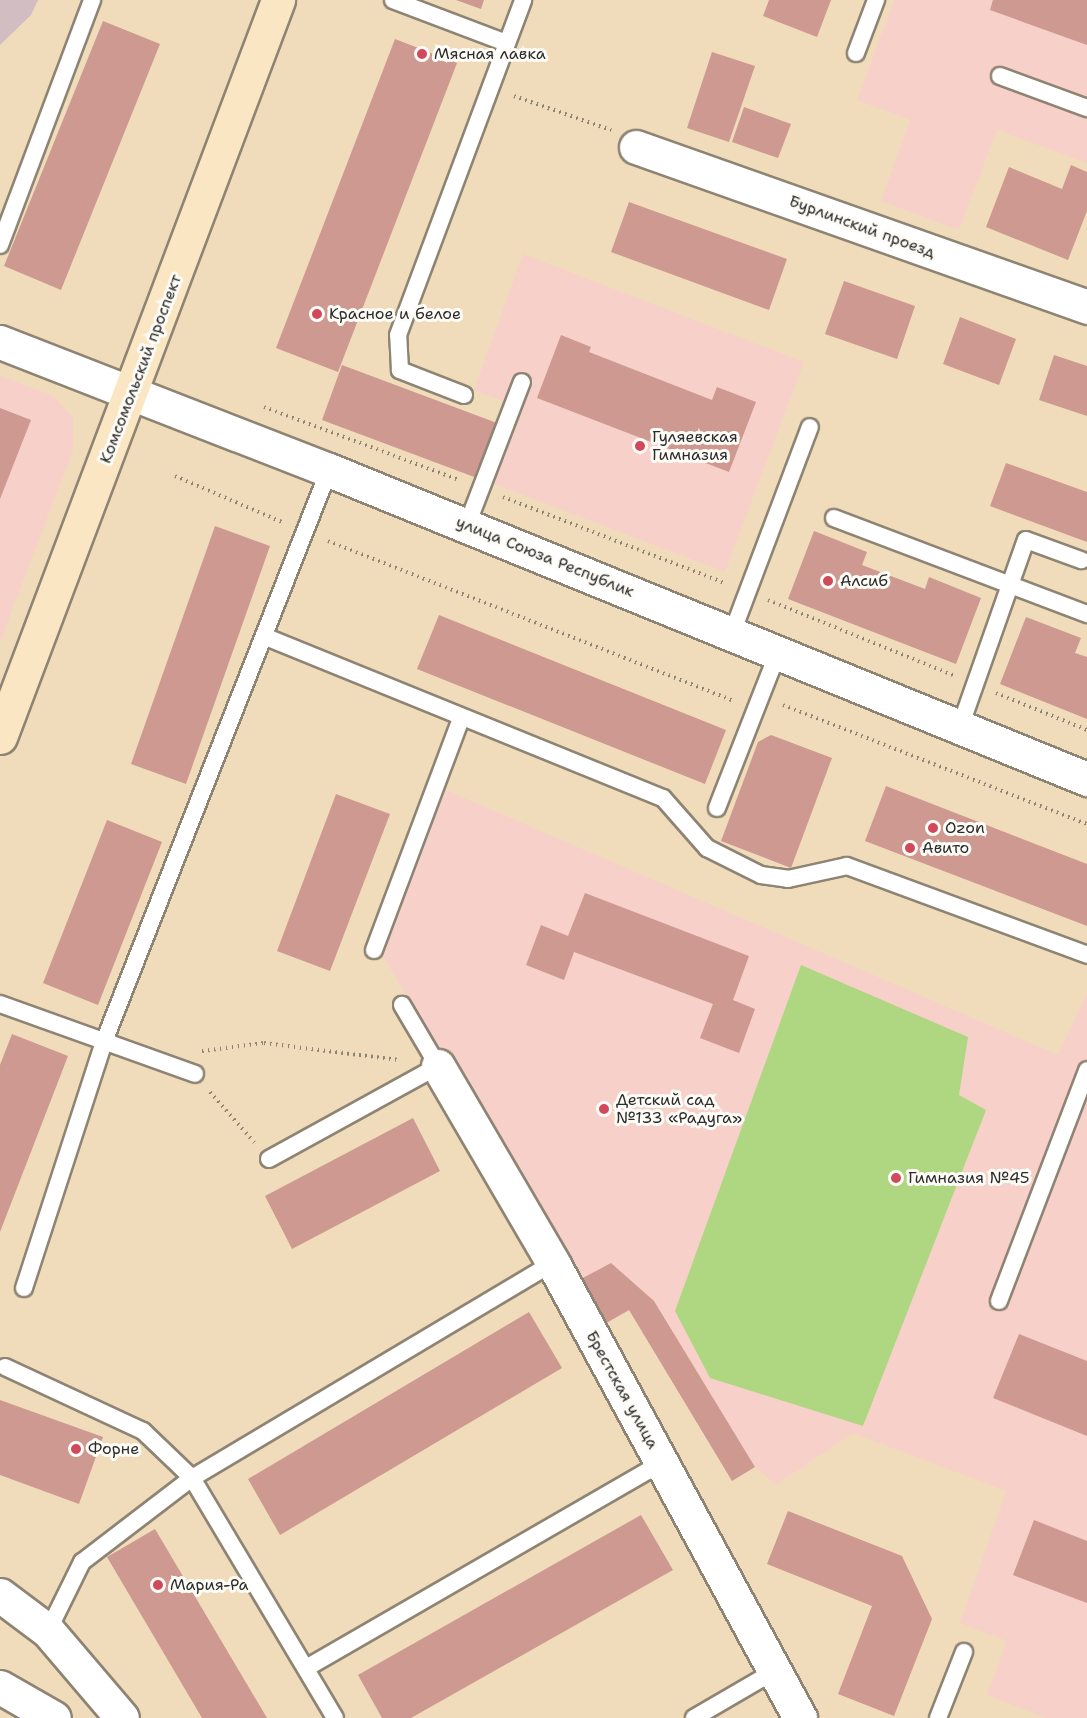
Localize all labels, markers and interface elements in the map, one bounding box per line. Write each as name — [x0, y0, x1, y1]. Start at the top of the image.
place label: Мясная лавка — [434, 44, 546, 64]
marker: Мясная лавка — [415, 47, 429, 61]
street label: Бурлинский проезд — [786, 192, 938, 262]
street label: Комсомольский проспект — [96, 272, 186, 466]
place label: Красное и белое — [329, 304, 461, 324]
marker: Красное и белое — [310, 307, 324, 321]
place label: Гуляевская Гимназия — [652, 427, 738, 465]
marker: Гуляевская Гимназия — [633, 439, 647, 453]
street label: улица Союза Республик — [453, 512, 637, 602]
place label: Алсиб — [840, 571, 888, 591]
marker: Алсиб — [821, 574, 835, 588]
place label: Ozon — [945, 818, 985, 838]
marker: Ozon — [926, 821, 940, 835]
place label: Авито — [922, 838, 969, 858]
marker: Авито — [903, 841, 917, 855]
place label: Детский сад №133 «Радуга» — [616, 1090, 742, 1128]
marker: Детский сад №133 «Радуга» — [597, 1102, 611, 1116]
place label: Гимназия №45 — [908, 1168, 1029, 1188]
marker: Гимназия №45 — [889, 1171, 903, 1185]
street label: Брестская улица — [582, 1328, 662, 1452]
place label: Форне — [88, 1439, 139, 1459]
marker: Форне — [69, 1442, 83, 1456]
place label: Мария-Ра — [170, 1575, 248, 1595]
marker: Мария-Ра — [151, 1578, 165, 1592]

